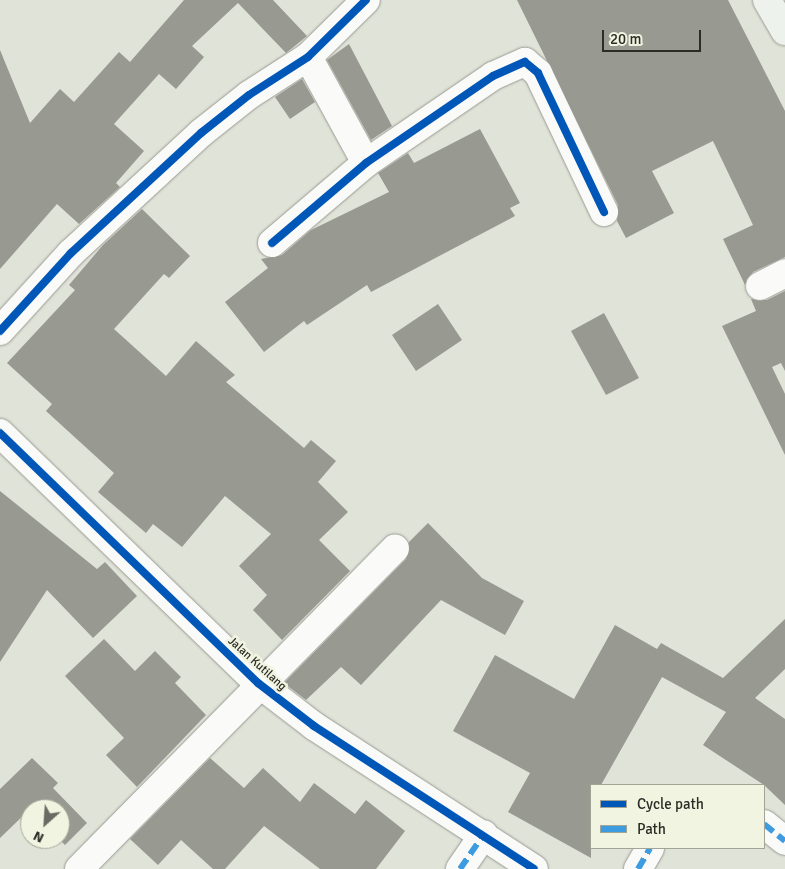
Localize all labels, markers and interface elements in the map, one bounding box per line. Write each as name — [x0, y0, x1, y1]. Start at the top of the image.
scale bar — [605, 20, 704, 52]
text: 20 m — [610, 30, 641, 48]
street label: Jalan Kutilang — [225, 634, 289, 694]
legend — [590, 784, 765, 849]
text: Cycle path — [637, 795, 704, 813]
north arrow — [20, 799, 70, 849]
text: Path — [637, 820, 666, 838]
text: N — [31, 827, 47, 847]

